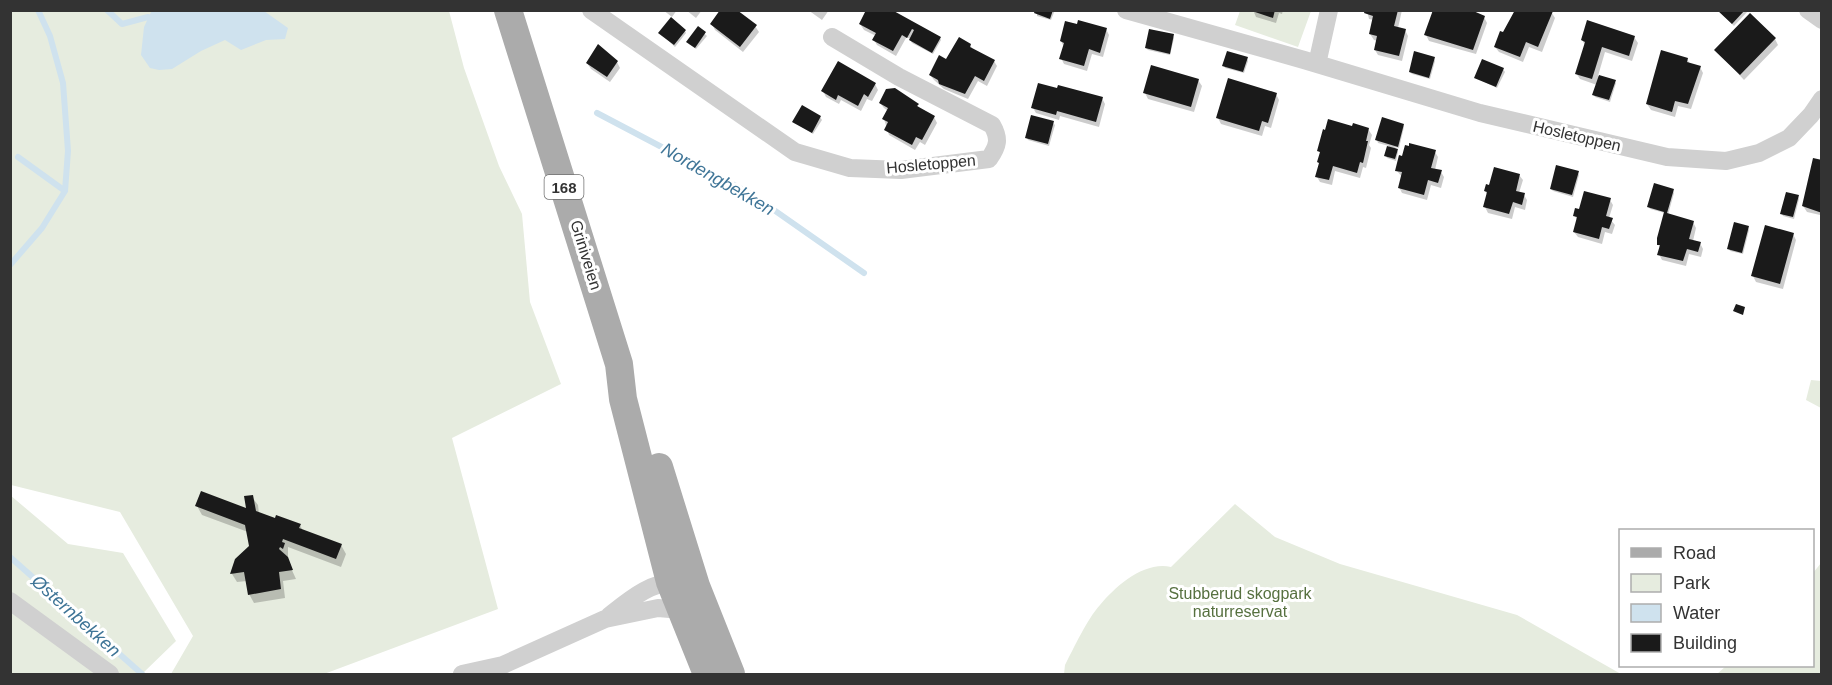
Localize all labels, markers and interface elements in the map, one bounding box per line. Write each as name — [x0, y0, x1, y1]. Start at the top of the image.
street label: Hosletoppen — [1531, 118, 1623, 154]
water label: Nordengbekken — [658, 139, 778, 219]
street label: Hosletoppen — [886, 152, 976, 176]
road number: 168 — [544, 175, 584, 199]
street label: Griniveien — [567, 218, 605, 292]
legend — [1619, 529, 1814, 667]
text: Road — [1673, 543, 1716, 563]
water label: Østernbekken — [27, 570, 124, 661]
text: Park — [1673, 573, 1711, 593]
park label: Stubberud skogpark naturreservat — [1168, 585, 1313, 620]
text: Water — [1673, 603, 1720, 623]
text: Building — [1673, 633, 1737, 653]

